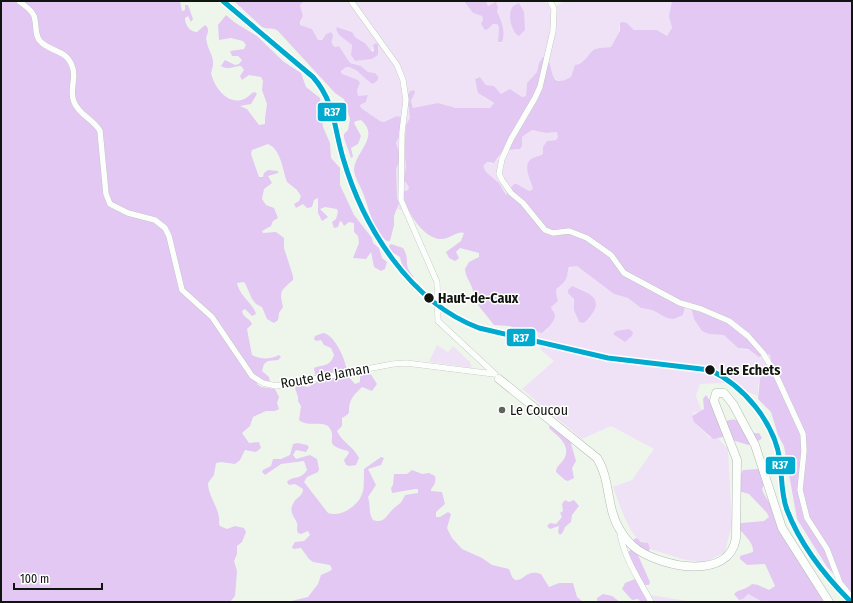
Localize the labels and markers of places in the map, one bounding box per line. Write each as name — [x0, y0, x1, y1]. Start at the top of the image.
place label: Haut-de-Caux — [438, 290, 519, 307]
marker: Haut-de-Caux — [422, 291, 436, 305]
place label: Les Echets — [720, 362, 780, 379]
marker: Les Echets — [703, 363, 717, 377]
place label: Le Coucou — [510, 402, 568, 419]
marker: Le Coucou — [497, 405, 507, 415]

